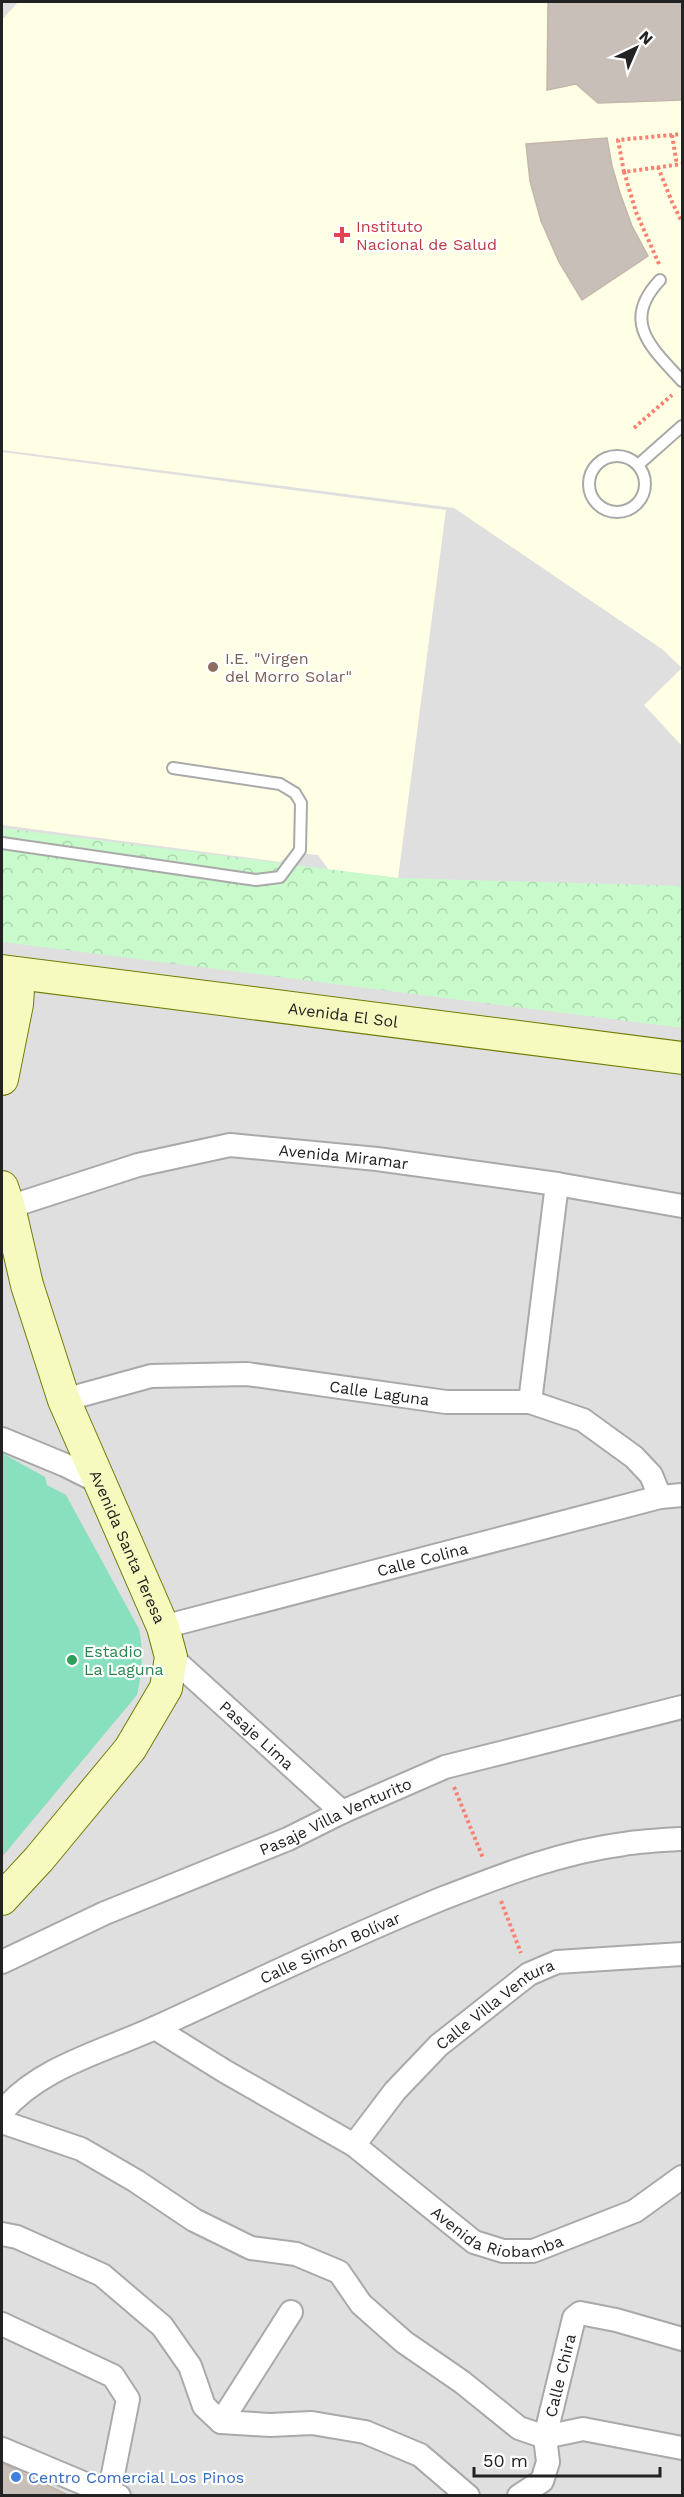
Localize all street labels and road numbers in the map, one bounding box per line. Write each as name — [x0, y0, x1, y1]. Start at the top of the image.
street label: Avenida El Sol — [287, 998, 399, 1031]
street label: Avenida Miramar — [278, 1140, 410, 1173]
street label: Calle Laguna — [328, 1376, 431, 1409]
street label: Avenida Santa Teresa — [86, 1467, 170, 1626]
street label: Calle Colina — [375, 1538, 470, 1580]
street label: Pasaje Lima — [216, 1696, 298, 1773]
street label: Pasaje Villa Venturito — [257, 1773, 414, 1859]
street label: Calle Simón Bolívar — [257, 1907, 404, 1987]
street label: Calle Villa Ventura — [432, 1955, 557, 2054]
street label: Avenida Riobamba — [427, 2202, 566, 2261]
street label: Calle Chira — [541, 2332, 579, 2419]

